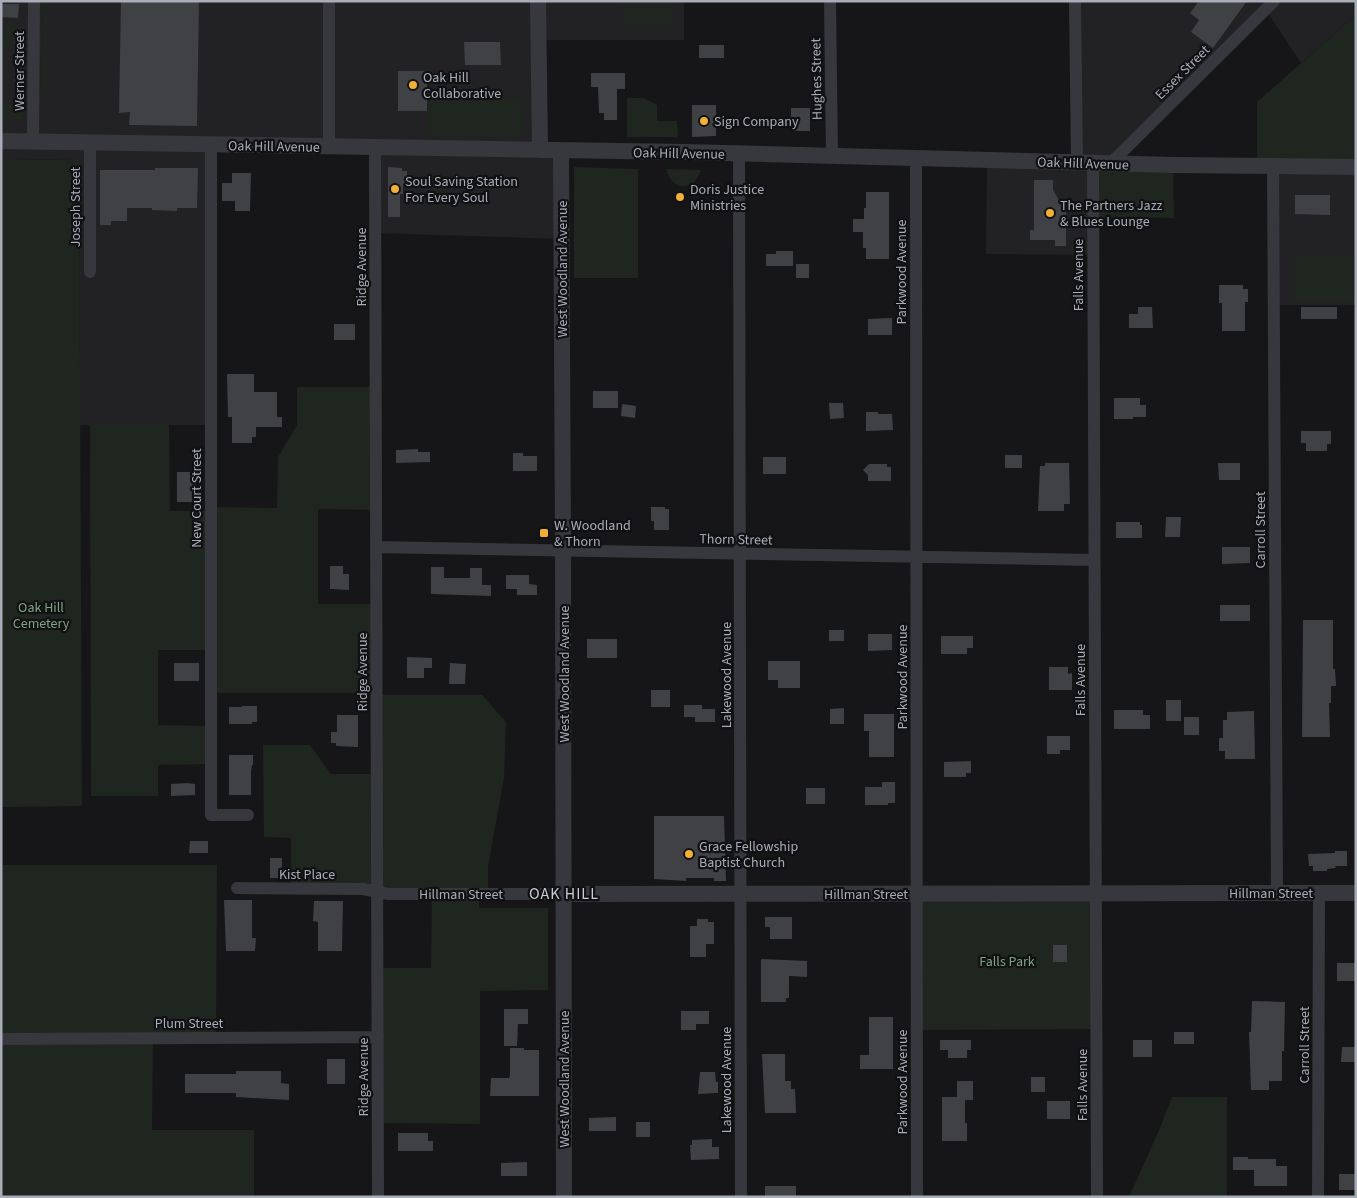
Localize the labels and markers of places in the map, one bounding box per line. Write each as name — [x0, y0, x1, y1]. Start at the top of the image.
place label: Oak Hill Collaborative — [423, 68, 501, 104]
marker: Oak Hill Collaborative — [407, 79, 419, 91]
place label: Sign Company — [714, 112, 799, 132]
marker: Sign Company — [698, 115, 710, 127]
place label: Soul Saving Station For Every Soul — [405, 172, 518, 208]
place label: Doris Justice Ministries — [690, 180, 764, 216]
marker: Soul Saving Station For Every Soul — [389, 183, 401, 195]
marker: Doris Justice Ministries — [674, 191, 686, 203]
place label: The Partners Jazz & Blues Lounge — [1060, 196, 1163, 232]
marker: The Partners Jazz & Blues Lounge — [1044, 207, 1056, 219]
place label: W. Woodland & Thorn — [554, 516, 631, 552]
marker: W. Woodland & Thorn — [538, 527, 550, 539]
place label: Grace Fellowship Baptist Church — [699, 837, 798, 873]
marker: Grace Fellowship Baptist Church — [683, 848, 695, 860]

